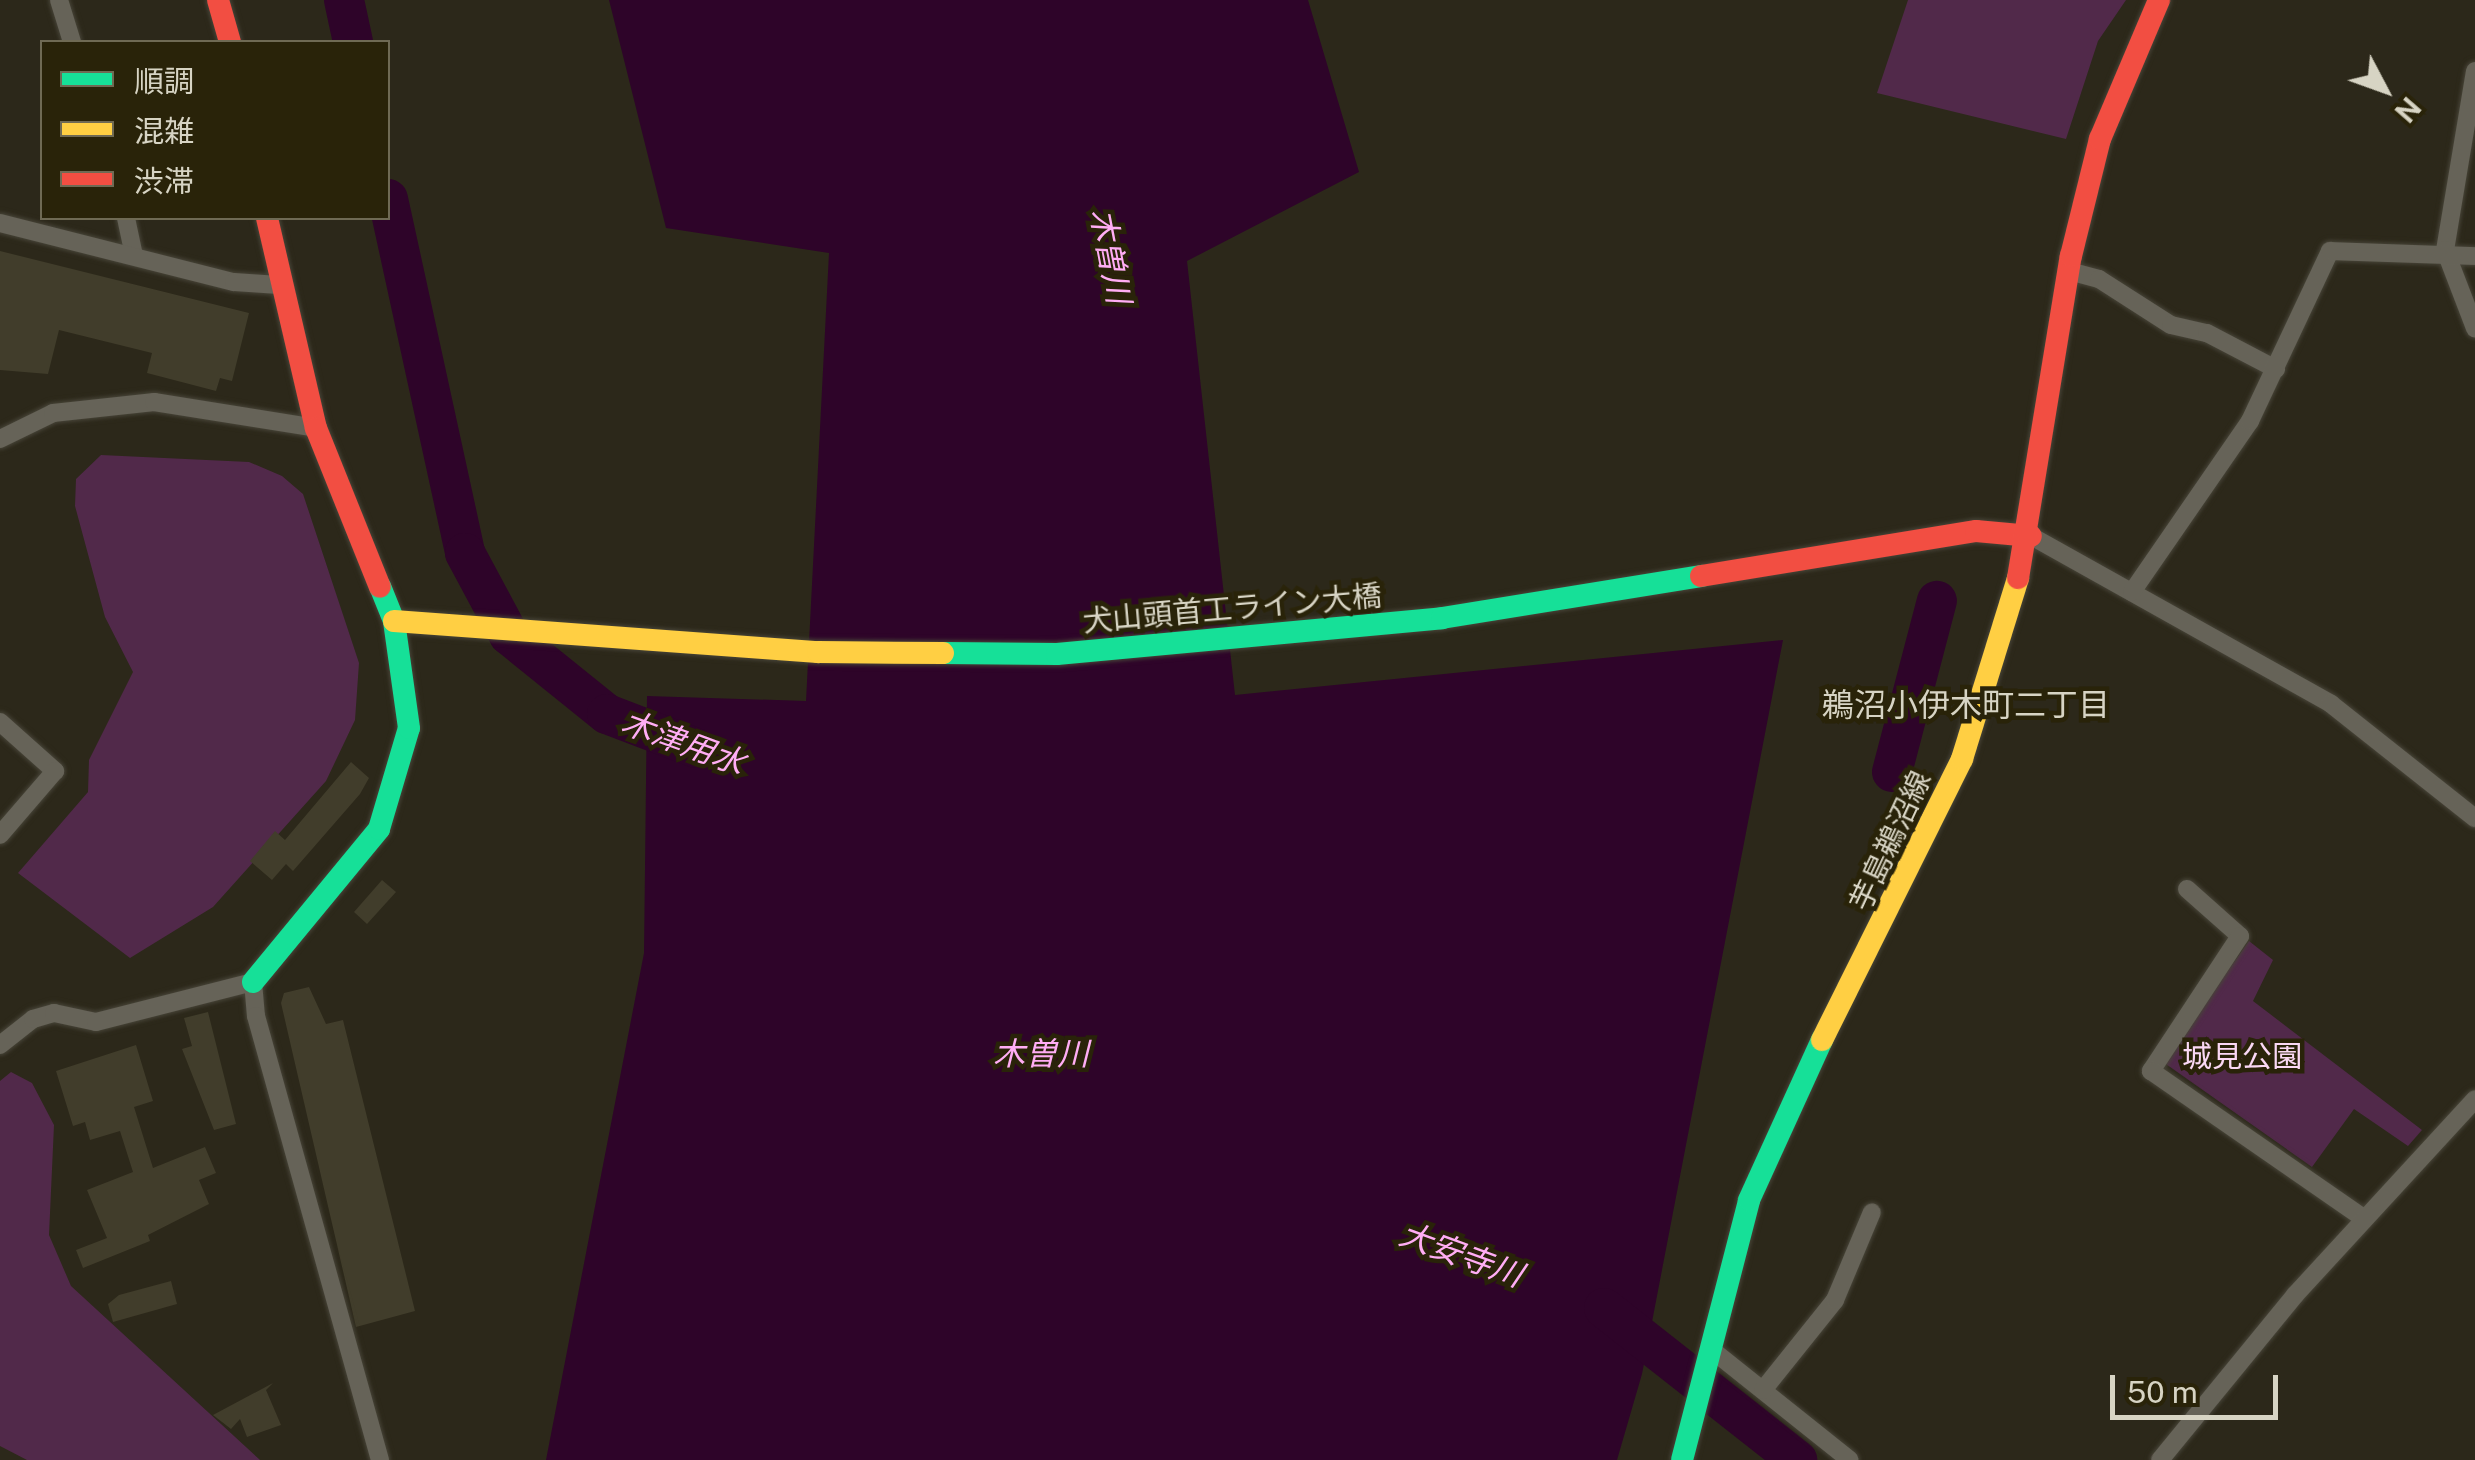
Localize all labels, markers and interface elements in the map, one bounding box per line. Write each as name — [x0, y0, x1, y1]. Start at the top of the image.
legend — [40, 40, 390, 220]
north arrow — [2335, 40, 2435, 140]
text: 順調 — [134, 63, 194, 99]
text: N — [2388, 91, 2428, 129]
text: 混雑 — [134, 113, 194, 149]
text: 渋滞 — [134, 163, 194, 199]
water label: 木曽川 — [1082, 205, 1138, 307]
street label: 犬山頭首工ライン大橋 — [1081, 577, 1383, 639]
district label: 鵜沼小伊木町二丁目 — [1822, 686, 2110, 724]
water label: 木津用水 — [616, 703, 750, 783]
street label: 芋島鵜沼線 — [1842, 765, 1938, 917]
water label: 木曽川 — [993, 1035, 1089, 1073]
park label: 城見公園 — [2182, 1038, 2302, 1074]
water label: 大安寺川 — [1394, 1215, 1528, 1295]
scale bar — [2115, 1355, 2282, 1417]
text: 50 m — [2127, 1374, 2198, 1410]

